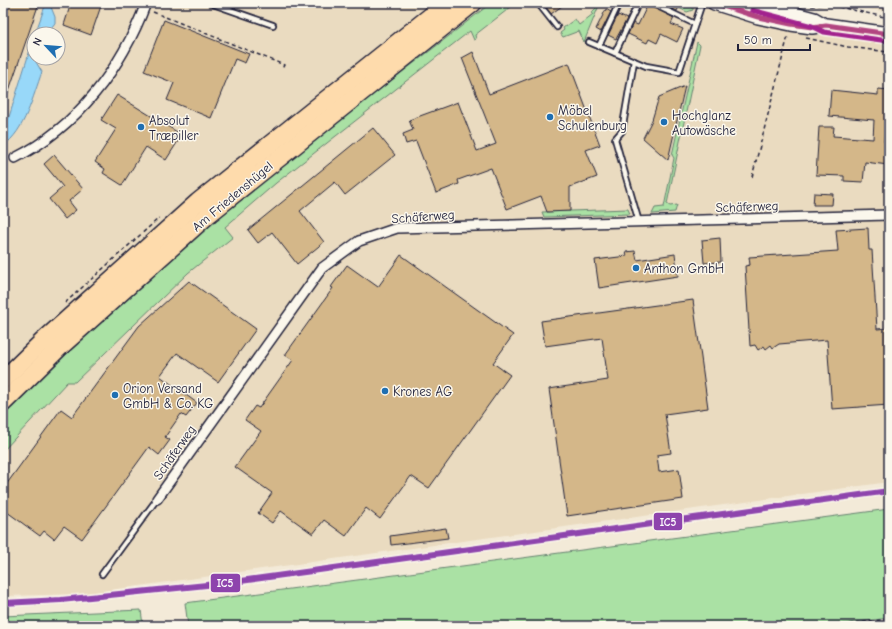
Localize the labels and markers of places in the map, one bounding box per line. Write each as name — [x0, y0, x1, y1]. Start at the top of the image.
place label: Möbel Schulenburg — [558, 103, 627, 133]
place label: Hochglanz Autowäsche — [672, 108, 736, 138]
marker: Möbel Schulenburg — [545, 112, 555, 122]
place label: Absolut Træpiller — [149, 113, 199, 143]
marker: Hochglanz Autowäsche — [659, 117, 669, 127]
marker: Absolut Træpiller — [136, 122, 146, 132]
place label: Anthon GmbH — [644, 261, 724, 276]
marker: Anthon GmbH — [631, 263, 641, 273]
place label: Orion Versand GmbH & Co. KG — [123, 381, 213, 411]
place label: Krones AG — [393, 384, 452, 399]
marker: Krones AG — [380, 386, 390, 396]
marker: Orion Versand GmbH & Co. KG — [110, 390, 120, 400]

